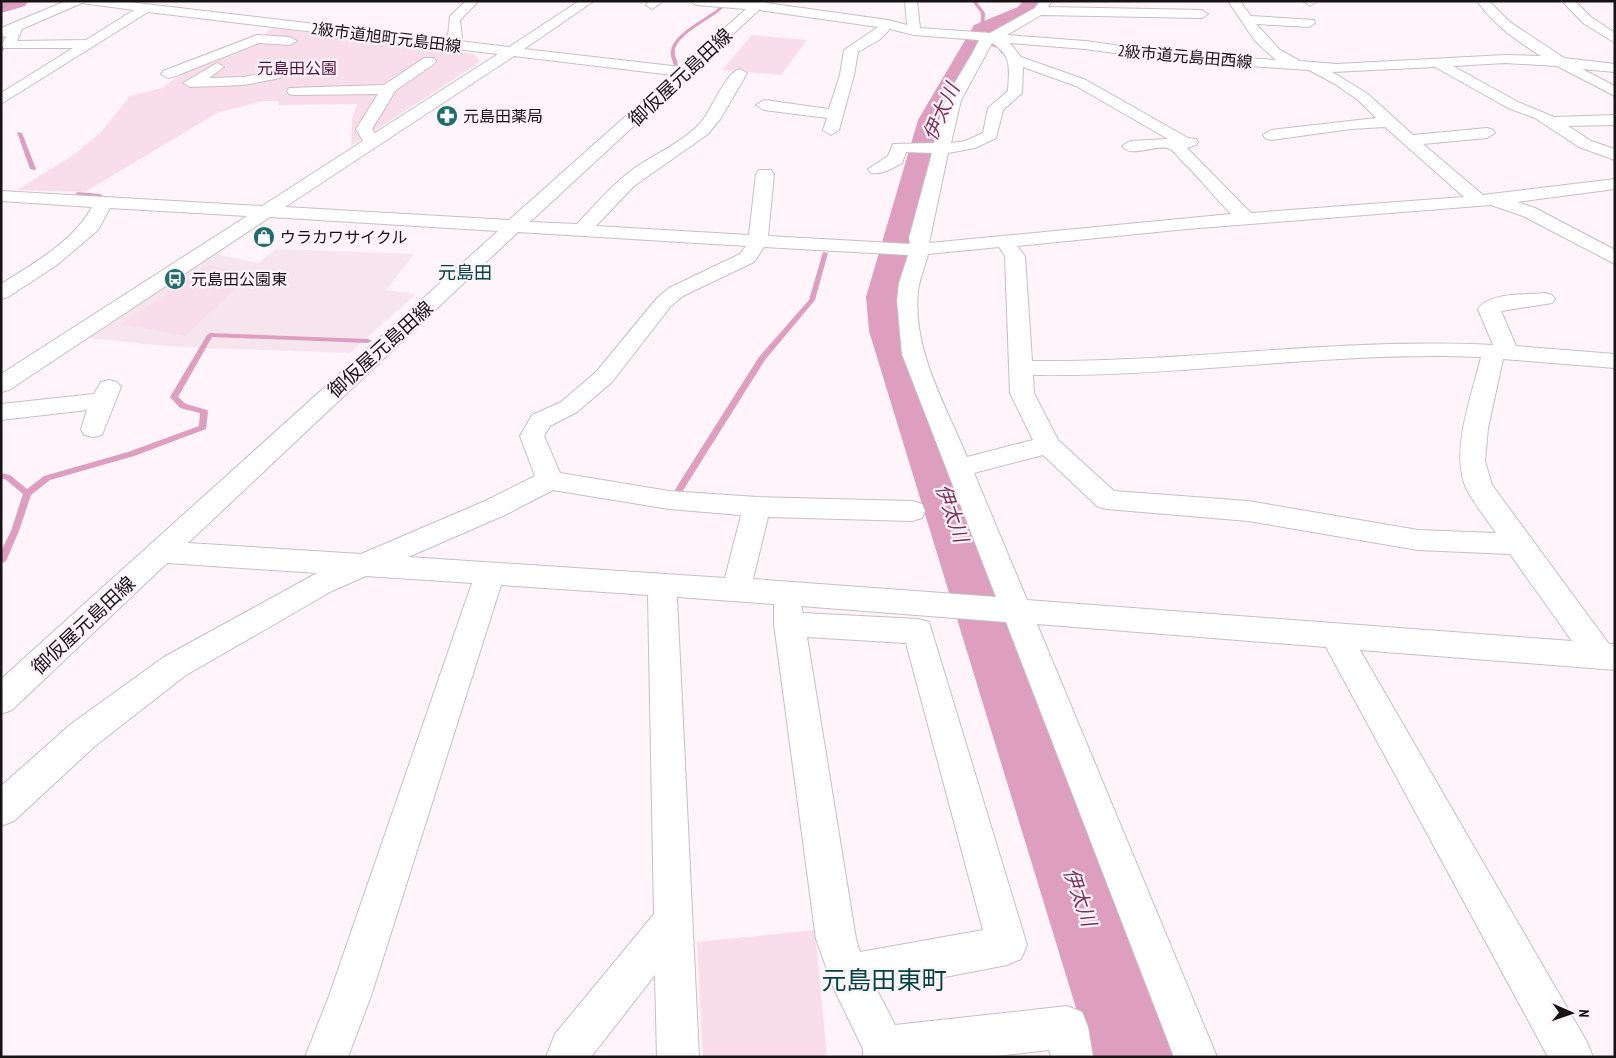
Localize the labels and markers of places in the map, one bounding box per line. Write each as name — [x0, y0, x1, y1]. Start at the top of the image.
pharmacy icon: 元島田薬局 — [435, 104, 459, 128]
place label: 元島田薬局 — [463, 106, 543, 126]
shop icon: ウラカワサイクル — [252, 225, 276, 249]
place label: ウラカワサイクル — [280, 227, 407, 247]
bus stop icon: 元島田公園東 — [163, 267, 187, 291]
place label: 元島田公園東 — [191, 269, 287, 289]

